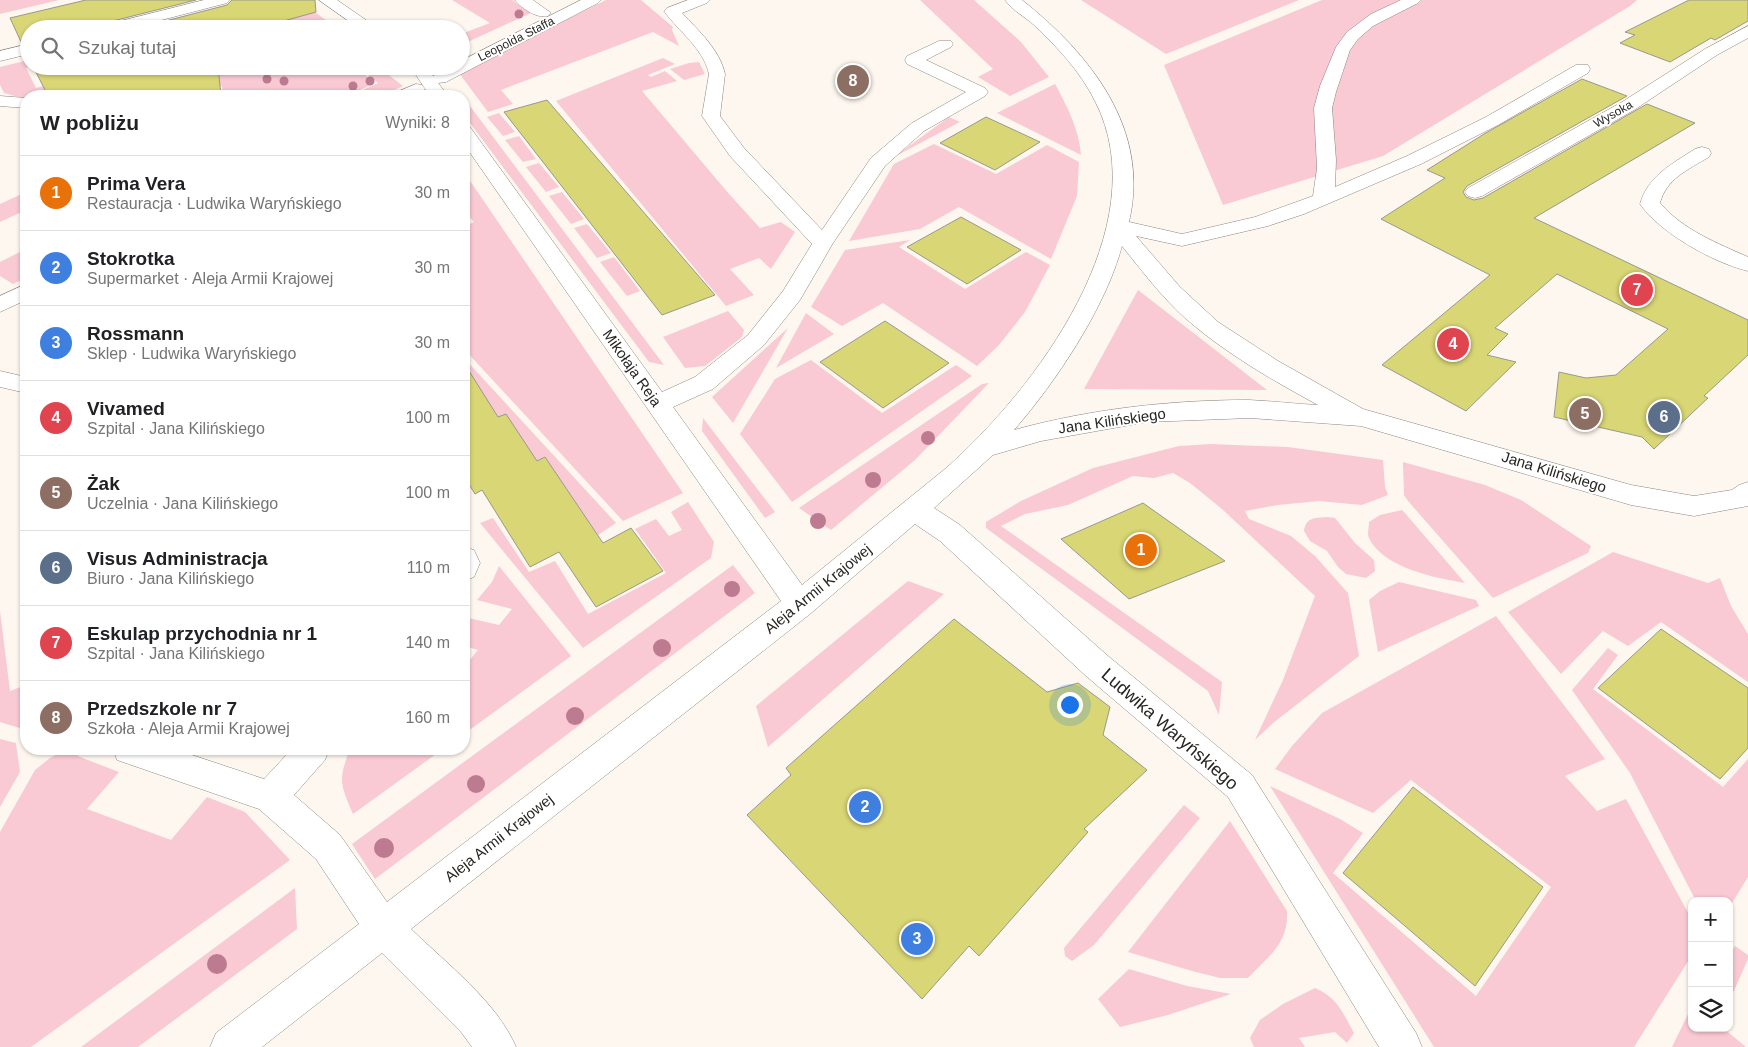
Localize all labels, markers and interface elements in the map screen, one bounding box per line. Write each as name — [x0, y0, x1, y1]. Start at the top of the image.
street label: Leopolda Staffa — [475, 14, 557, 64]
search box — [20, 20, 470, 75]
icon: search — [38, 34, 66, 62]
text: Szukaj tutaj — [78, 37, 176, 58]
pin: 8 — [837, 62, 869, 100]
street label: Wysoka — [1591, 97, 1635, 131]
text: W pobliżu — [40, 111, 139, 134]
text: Wyniki: 8 — [385, 114, 450, 131]
text: Prima Vera — [87, 173, 185, 194]
text: 1 — [52, 184, 60, 201]
text: 30 m — [414, 184, 450, 201]
text: Restauracja · Ludwika Waryńskiego — [87, 195, 342, 212]
text: Stokrotka — [87, 248, 175, 269]
text: 2 — [52, 259, 60, 276]
text: 30 m — [414, 259, 450, 276]
text: Supermarket · Aleja Armii Krajowej — [87, 270, 333, 287]
pin: 7 — [1621, 271, 1653, 309]
text: Rossmann — [87, 323, 184, 344]
pin: 4 — [1437, 325, 1469, 363]
street label: Mikołaja Reja — [600, 326, 666, 410]
text: 3 — [52, 334, 60, 351]
text: 30 m — [414, 334, 450, 351]
text: Sklep · Ludwika Waryńskiego — [87, 345, 296, 362]
pin: 5 — [1569, 395, 1601, 433]
text: Vivamed — [87, 398, 165, 419]
pin: 6 — [1648, 398, 1680, 436]
street label: Jana Kilińskiego — [1057, 405, 1167, 436]
text: 4 — [52, 409, 60, 426]
text: 100 m — [406, 409, 450, 426]
text: Szpital · Jana Kilińskiego — [87, 420, 265, 437]
street label: Jana Kilińskiego — [1500, 448, 1608, 495]
text: Żak — [87, 473, 120, 494]
text: 5 — [52, 484, 60, 501]
text: 100 m — [406, 484, 450, 501]
text: Uczelnia · Jana Kilińskiego — [87, 495, 278, 512]
pin: 1 — [1125, 531, 1157, 569]
street label: Aleja Armii Krajowej — [761, 540, 875, 637]
text: Visus Administracja — [87, 548, 268, 569]
text: 6 — [52, 559, 60, 576]
text: 110 m — [407, 559, 450, 576]
text: Biuro · Jana Kilińskiego — [87, 570, 254, 587]
text: Eskulap przychodnia nr 1 — [87, 623, 317, 644]
text: 7 — [52, 634, 60, 651]
text: 140 m — [406, 634, 450, 651]
text: Szpital · Jana Kilińskiego — [87, 645, 265, 662]
street label: Ludwika Waryńskiego — [1098, 664, 1242, 794]
your location — [1057, 692, 1083, 718]
text: Przedszkole nr 7 — [87, 698, 237, 719]
text: 8 — [52, 709, 60, 726]
text: 160 m — [406, 709, 450, 726]
text: Szkoła · Aleja Armii Krajowej — [87, 720, 290, 737]
pin: 2 — [849, 788, 881, 826]
street label: Aleja Armii Krajowej — [441, 790, 556, 885]
map controls — [1688, 897, 1733, 1032]
button: + — [1688, 897, 1733, 942]
pin: 3 — [901, 920, 933, 958]
button: − — [1688, 942, 1733, 987]
button: layers — [1688, 987, 1733, 1032]

